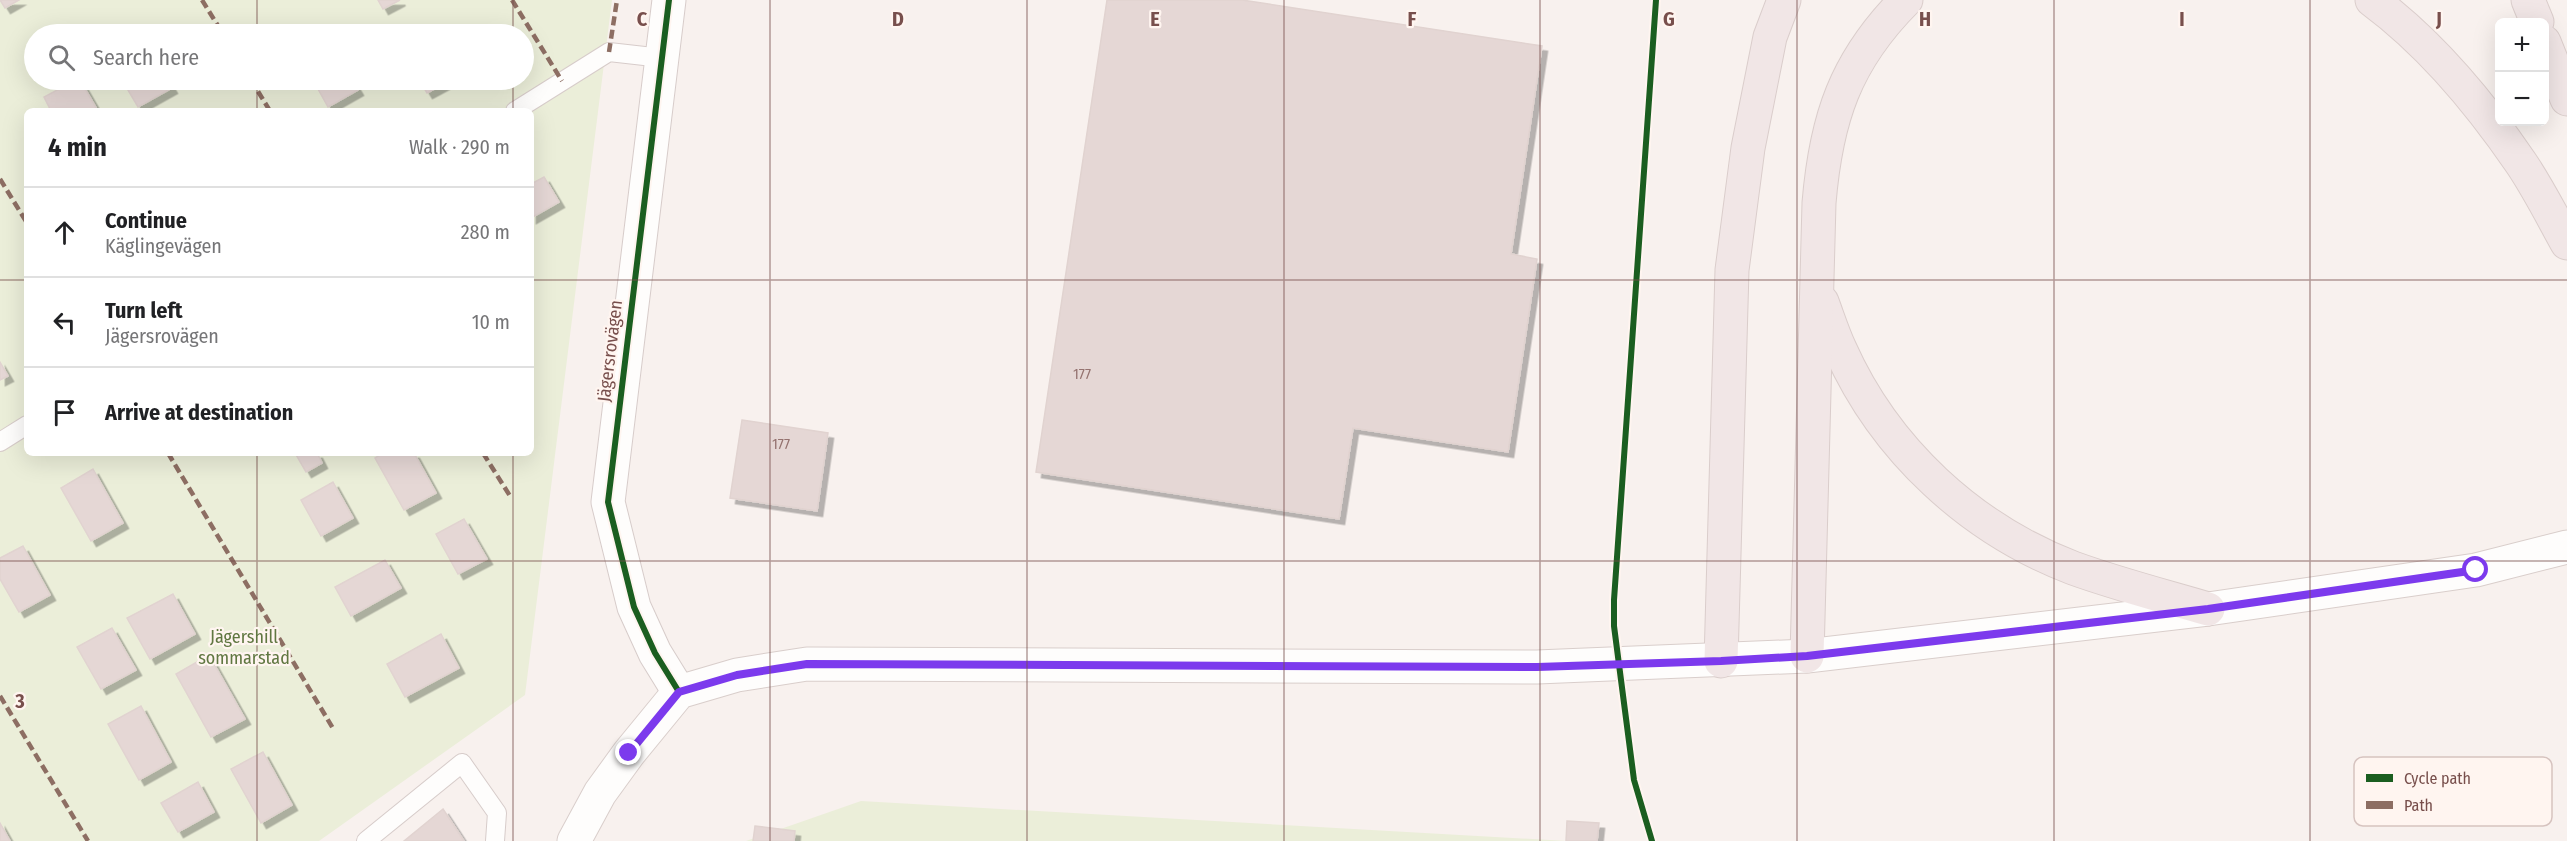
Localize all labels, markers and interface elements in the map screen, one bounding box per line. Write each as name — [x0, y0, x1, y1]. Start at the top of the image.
text: C — [637, 7, 648, 31]
text: D — [892, 7, 904, 31]
text: E — [1150, 7, 1160, 31]
text: F — [1408, 7, 1417, 31]
text: G — [1663, 7, 1675, 31]
text: H — [1919, 7, 1931, 31]
text: I — [2179, 7, 2185, 31]
text: J — [2435, 7, 2442, 31]
map controls — [2495, 18, 2549, 126]
button: + — [2495, 18, 2549, 72]
search box — [24, 24, 534, 90]
icon: search — [45, 41, 78, 74]
text: Search here — [93, 44, 199, 71]
button: − — [2495, 72, 2549, 126]
text: 4 min — [48, 132, 107, 163]
text: Walk · 290 m — [409, 135, 510, 159]
text: Continue — [105, 207, 187, 234]
icon: ahead — [48, 216, 81, 249]
text: 280 m — [461, 220, 510, 244]
text: Käglingevägen — [105, 234, 222, 258]
text: Turn left — [105, 297, 183, 324]
street label: Jägersrovägen — [593, 299, 627, 403]
icon: left — [48, 306, 81, 339]
text: 10 m — [472, 310, 510, 334]
text: Jägersrovägen — [105, 324, 219, 348]
house number: 177 — [1073, 365, 1091, 383]
icon: arrive — [48, 396, 81, 429]
text: Arrive at destination — [105, 399, 293, 426]
house number: 177 — [772, 435, 790, 453]
route start — [2462, 556, 2488, 582]
park label: Jägershill sommarstad — [198, 626, 290, 669]
text: 3 — [14, 689, 25, 713]
route end — [615, 739, 641, 765]
legend — [2354, 757, 2552, 826]
text: Cycle path — [2404, 769, 2471, 788]
text: Path — [2404, 796, 2433, 815]

